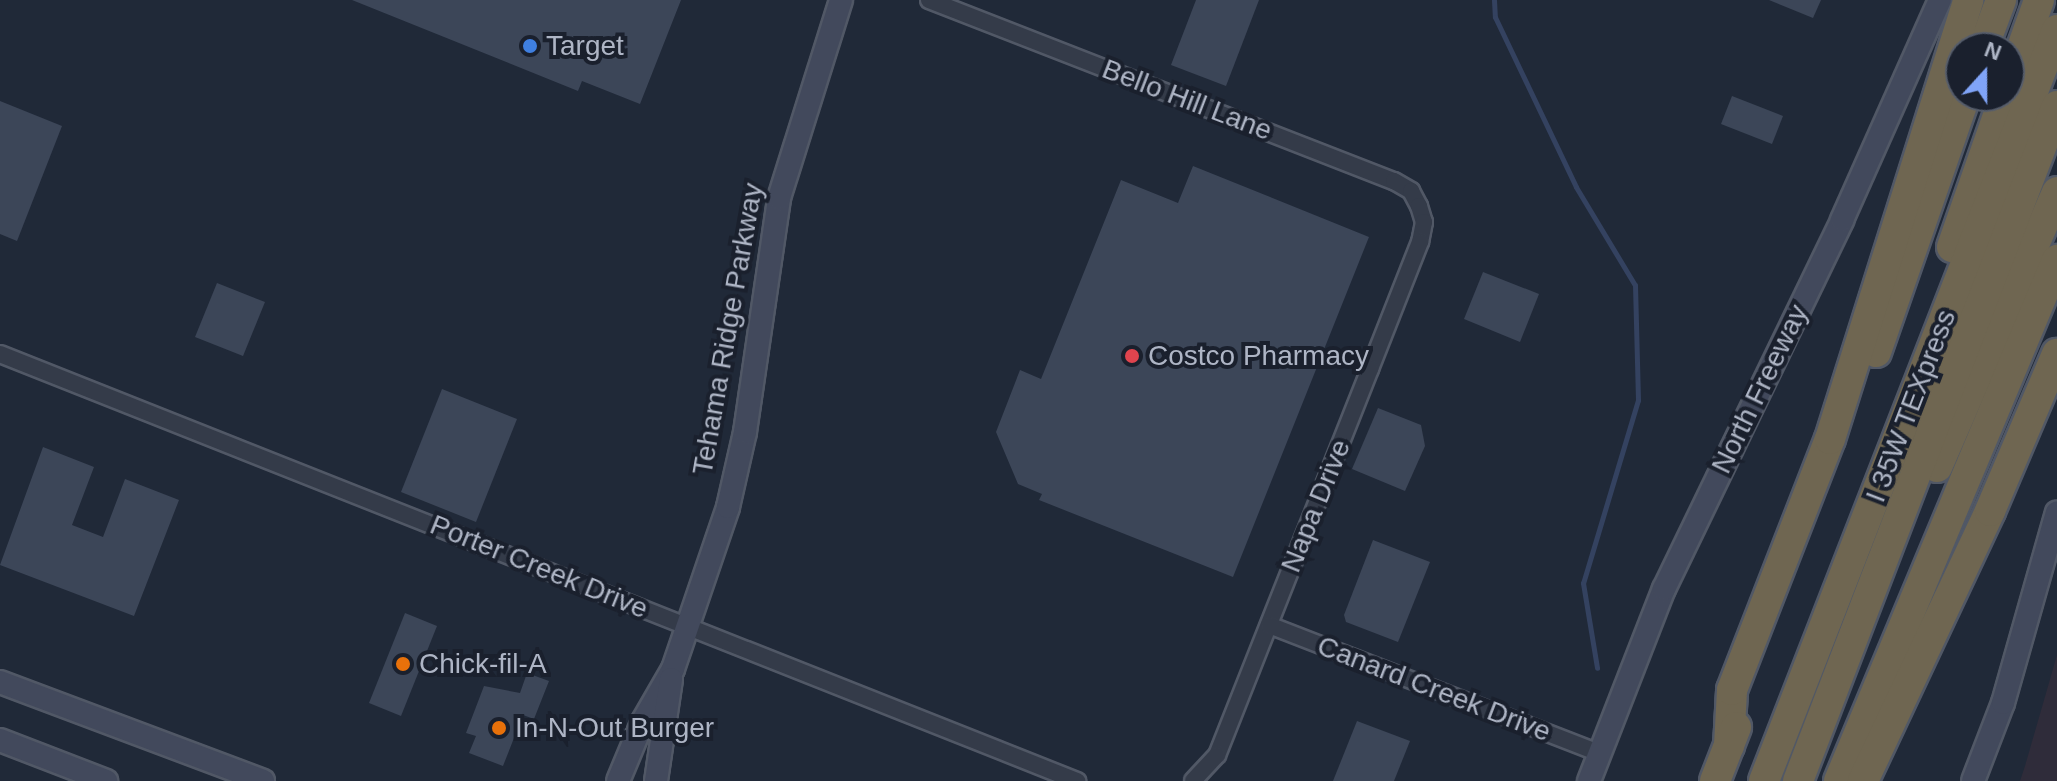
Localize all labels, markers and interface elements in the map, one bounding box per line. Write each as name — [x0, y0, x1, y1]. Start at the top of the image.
place label: Target — [546, 29, 624, 63]
north arrow — [1945, 32, 2025, 112]
text: N — [1981, 36, 2005, 66]
marker: Target — [521, 37, 539, 55]
street label: Bello Hill Lane — [1097, 52, 1277, 148]
street label: Tehama Ridge Parkway — [686, 180, 770, 478]
street label: North Freeway — [1705, 299, 1815, 479]
street label: I 35W TEXpress — [1859, 305, 1963, 507]
place label: Costco Pharmacy — [1148, 339, 1369, 373]
marker: Costco Pharmacy — [1123, 347, 1141, 365]
street label: Napa Drive — [1274, 435, 1358, 577]
street label: Porter Creek Drive — [425, 508, 653, 626]
street label: Canard Creek Drive — [1312, 629, 1556, 749]
place label: Chick-fil-A — [419, 647, 547, 681]
marker: Chick-fil-A — [394, 655, 412, 673]
place label: In-N-Out Burger — [515, 711, 714, 745]
marker: In-N-Out Burger — [490, 719, 508, 737]

